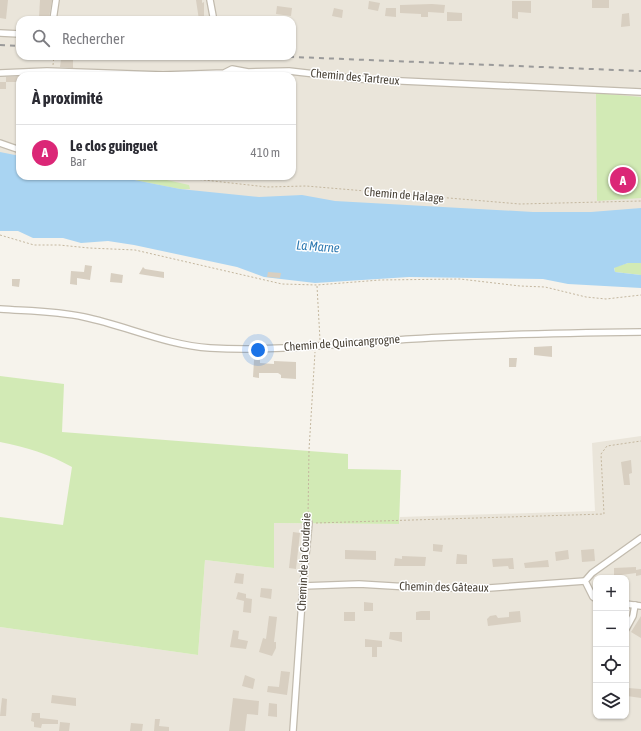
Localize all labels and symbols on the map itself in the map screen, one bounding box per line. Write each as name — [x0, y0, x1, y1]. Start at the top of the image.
street label: Chemin des Tartreux — [310, 66, 400, 88]
pin: A — [610, 165, 636, 195]
street label: Chemin de Halage — [364, 185, 444, 205]
water label: La Marne — [296, 237, 340, 256]
street label: Chemin de Quincangrogne — [283, 332, 401, 354]
your location — [248, 340, 268, 360]
street label: Chemin de la Coudraie — [294, 513, 314, 611]
street label: Chemin des Gâteaux — [399, 579, 489, 595]

